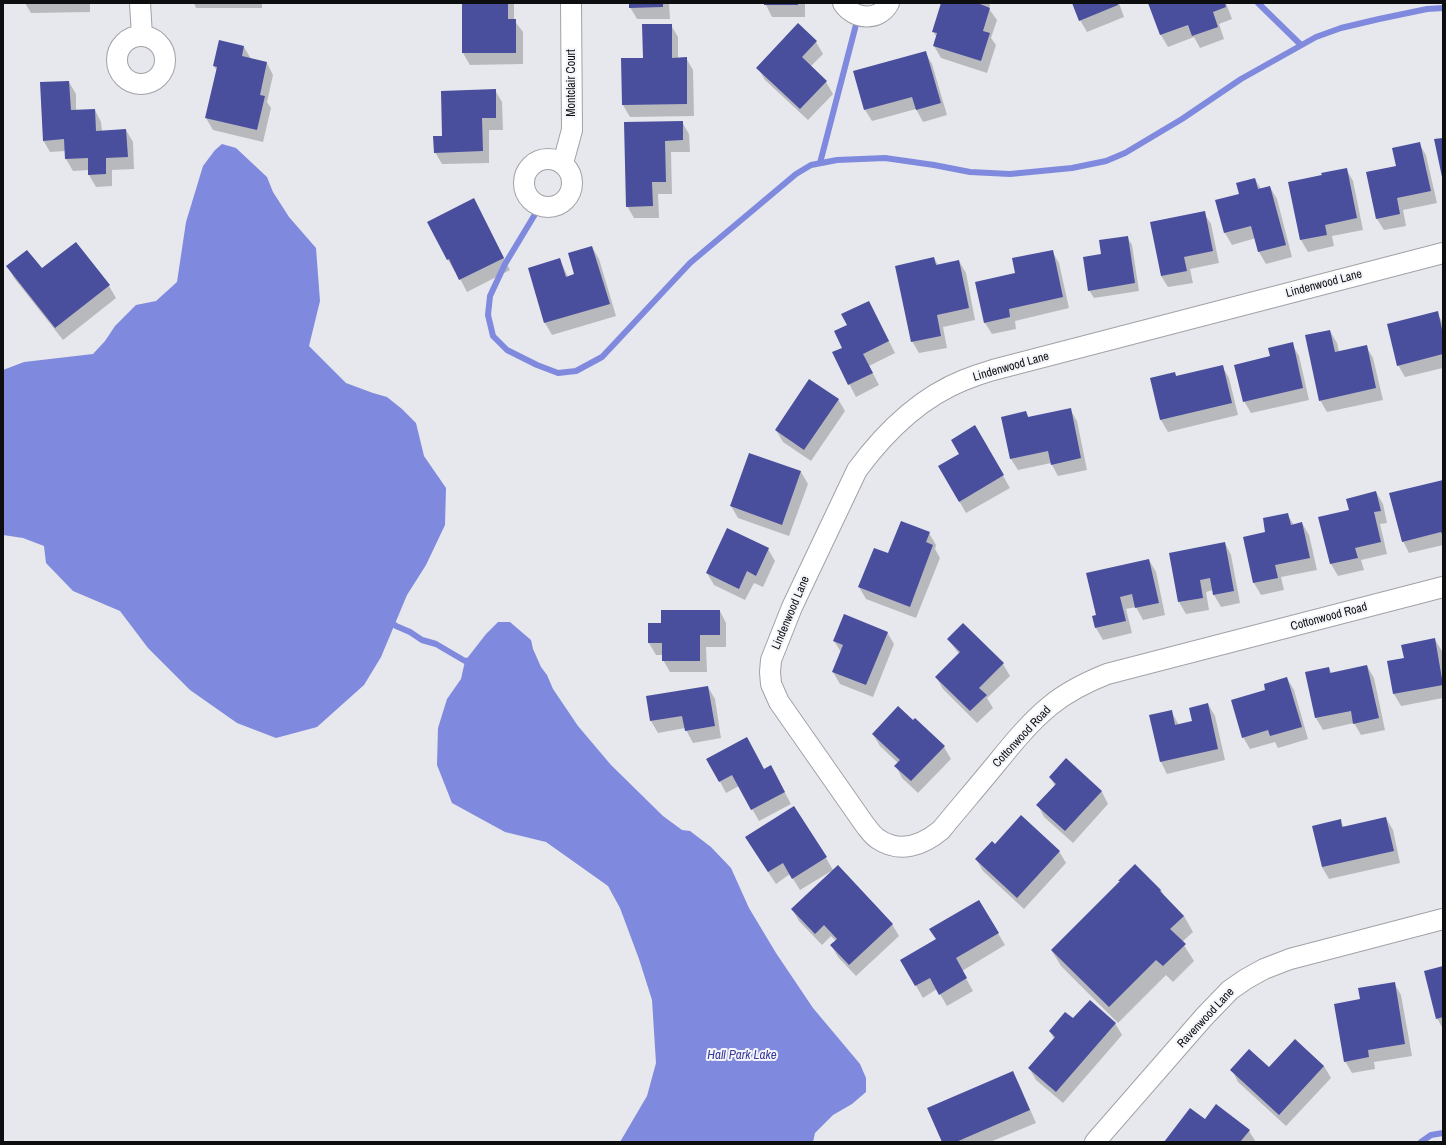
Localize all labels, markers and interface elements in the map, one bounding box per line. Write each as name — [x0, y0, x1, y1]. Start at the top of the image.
street label: Montclair Court — [565, 49, 579, 117]
street label: Lindenwood Lane — [1284, 267, 1364, 301]
street label: Lindenwood Lane — [971, 349, 1051, 385]
street label: Lindenwood Lane — [769, 574, 813, 652]
street label: Cottonwood Road — [1289, 600, 1369, 634]
street label: Cottonwood Road — [990, 703, 1054, 771]
street label: Ravenwood Lane — [1175, 985, 1237, 1051]
water label: Hall Park Lake — [707, 1048, 777, 1064]

